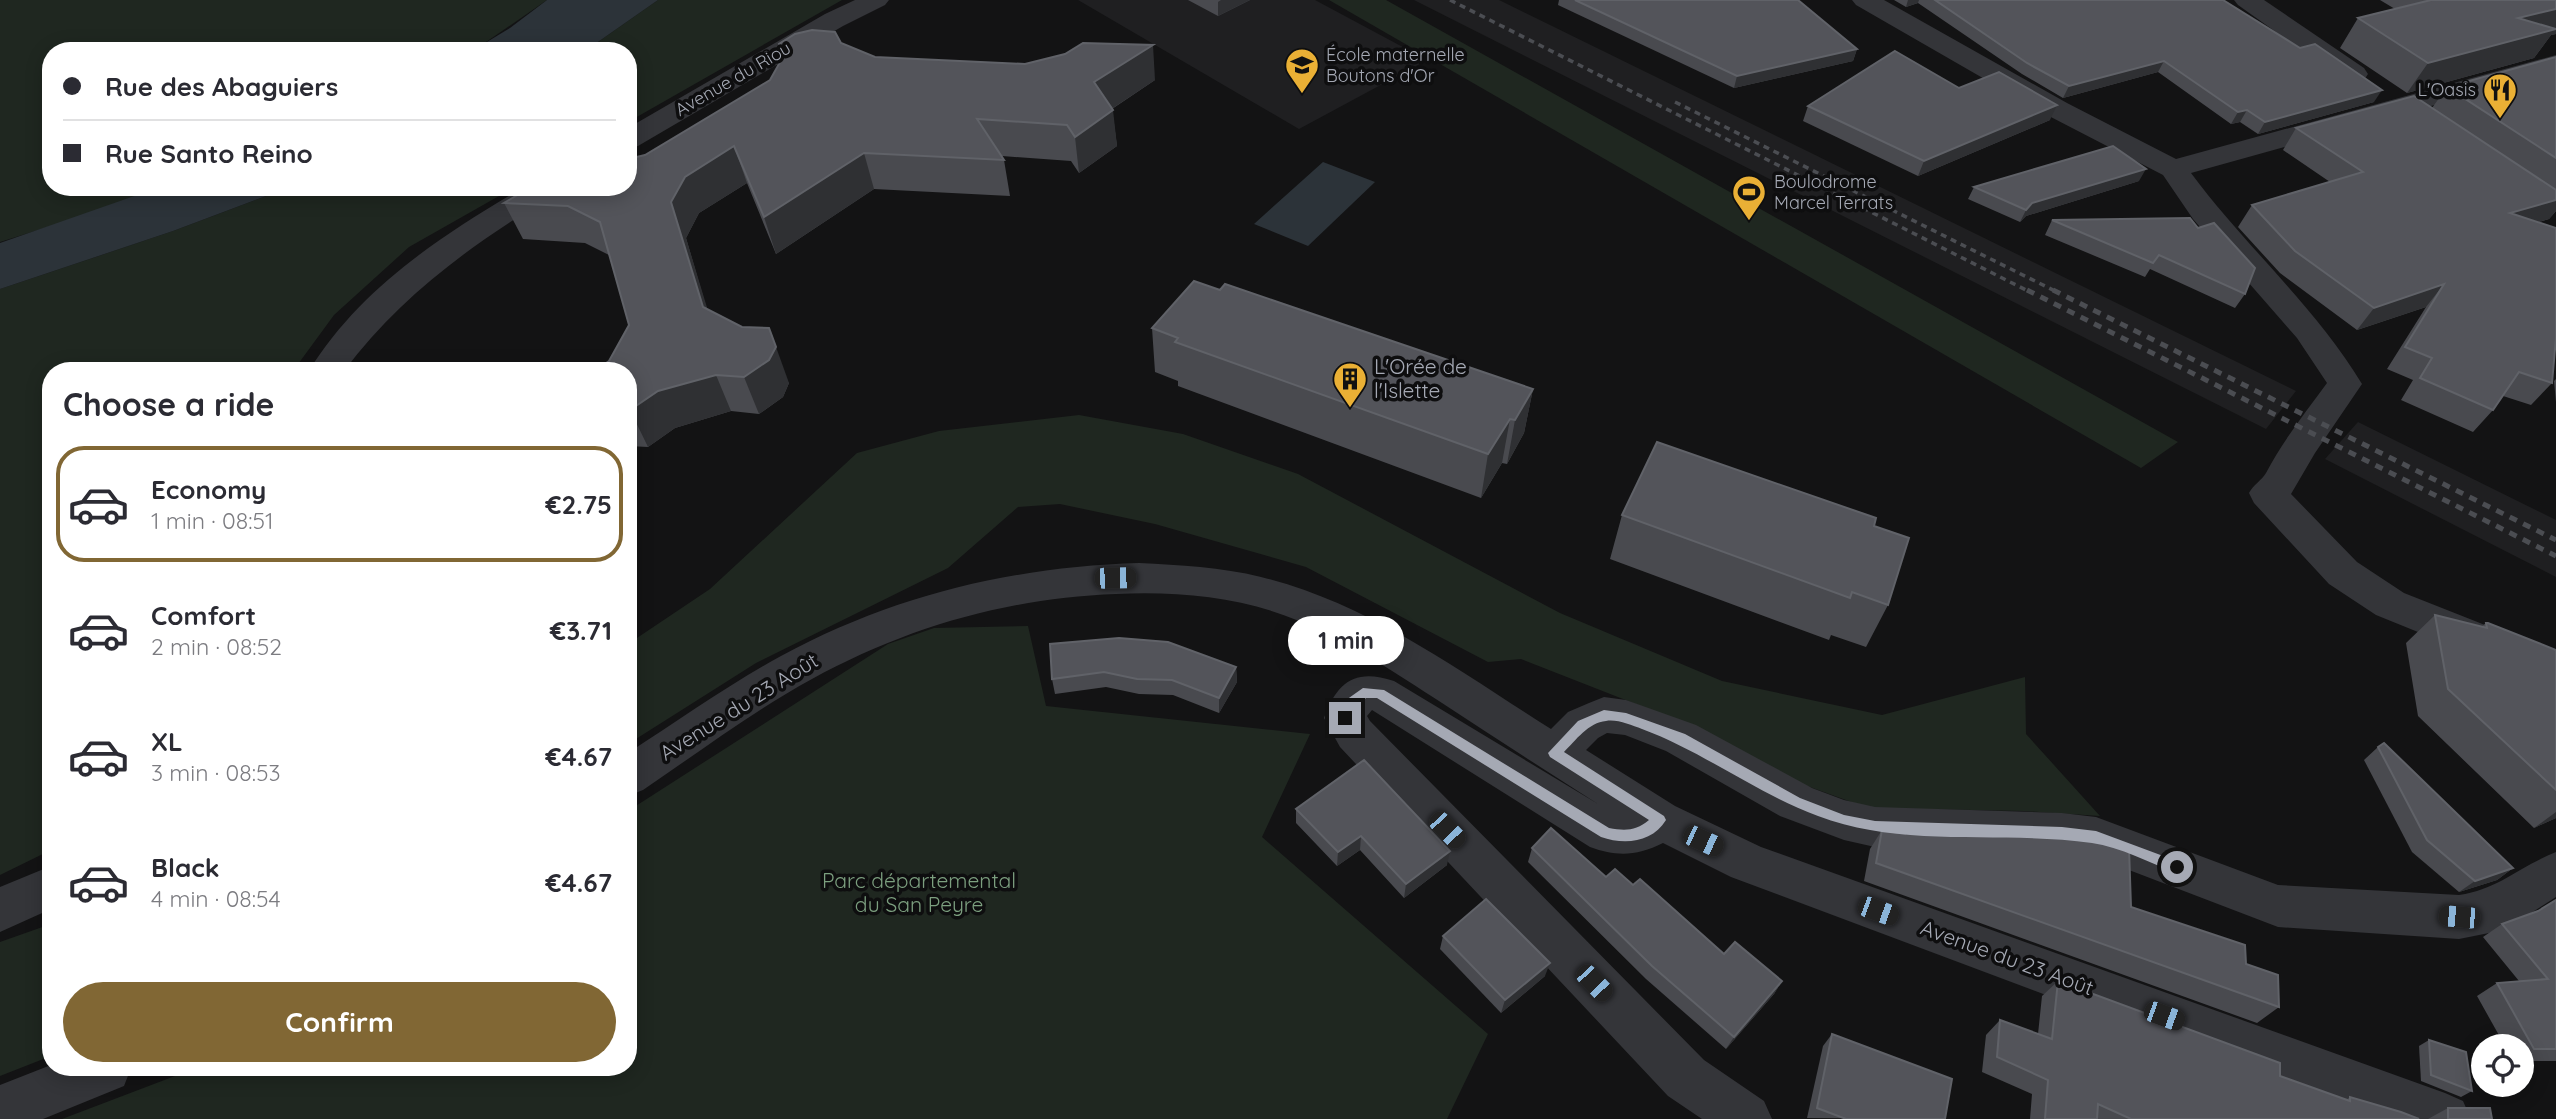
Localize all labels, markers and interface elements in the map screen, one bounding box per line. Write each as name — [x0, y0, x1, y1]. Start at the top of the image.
street label: Avenue du Riou — [671, 36, 795, 121]
place label: École maternelle Boutons d'Or — [1326, 43, 1465, 87]
school or university icon: École maternelle Boutons d'Or — [1283, 46, 1321, 95]
text: Rue des Abaguiers — [105, 70, 338, 103]
restaurant icon: L'Oasis — [2481, 71, 2519, 120]
place label: L'Oasis — [2418, 78, 2476, 101]
text: Rue Santo Reino — [105, 137, 313, 170]
place label: Boulodrome Marcel Terrats — [1774, 170, 1893, 214]
sports icon: Boulodrome Marcel Terrats — [1730, 173, 1768, 222]
place label: L'Orée de l'Islette — [1374, 353, 1467, 403]
building icon: L'Orée de l'Islette — [1331, 360, 1369, 409]
text: Choose a ride — [63, 384, 275, 424]
icon: car — [67, 473, 130, 536]
text: Economy — [151, 473, 266, 506]
text: €2.75 — [545, 488, 612, 521]
text: 1 min · 08:51 — [151, 506, 273, 535]
car — [1094, 567, 1137, 589]
icon: car — [67, 599, 130, 662]
text: Comfort — [151, 599, 256, 632]
text: €3.71 — [550, 614, 612, 647]
callout: 1 min — [1287, 616, 1403, 666]
text: 1 min — [1318, 626, 1374, 655]
text: 2 min · 08:52 — [151, 632, 282, 661]
street label: Avenue du 23 Août — [654, 647, 823, 765]
route end — [1329, 702, 1361, 734]
icon: car — [67, 725, 130, 788]
text: XL — [151, 725, 183, 758]
text: €4.67 — [545, 740, 612, 773]
text: 3 min · 08:53 — [151, 758, 281, 787]
car — [1425, 808, 1470, 852]
car — [1680, 823, 1727, 859]
icon: car — [67, 851, 130, 914]
text: Black — [151, 851, 220, 884]
route start — [2161, 851, 2193, 883]
text: €4.67 — [545, 866, 612, 899]
park label: Parc départemental du San Peyre — [822, 867, 1016, 917]
text: 4 min · 08:54 — [151, 884, 281, 913]
car — [1855, 894, 1902, 928]
car — [2438, 905, 2481, 929]
street label: Avenue du 23 Août — [1917, 914, 2097, 1000]
car — [1572, 961, 1617, 1005]
button: Confirm — [63, 982, 616, 1062]
car — [2141, 999, 2188, 1033]
map controls — [2471, 1034, 2534, 1097]
button: locate — [2471, 1034, 2534, 1097]

